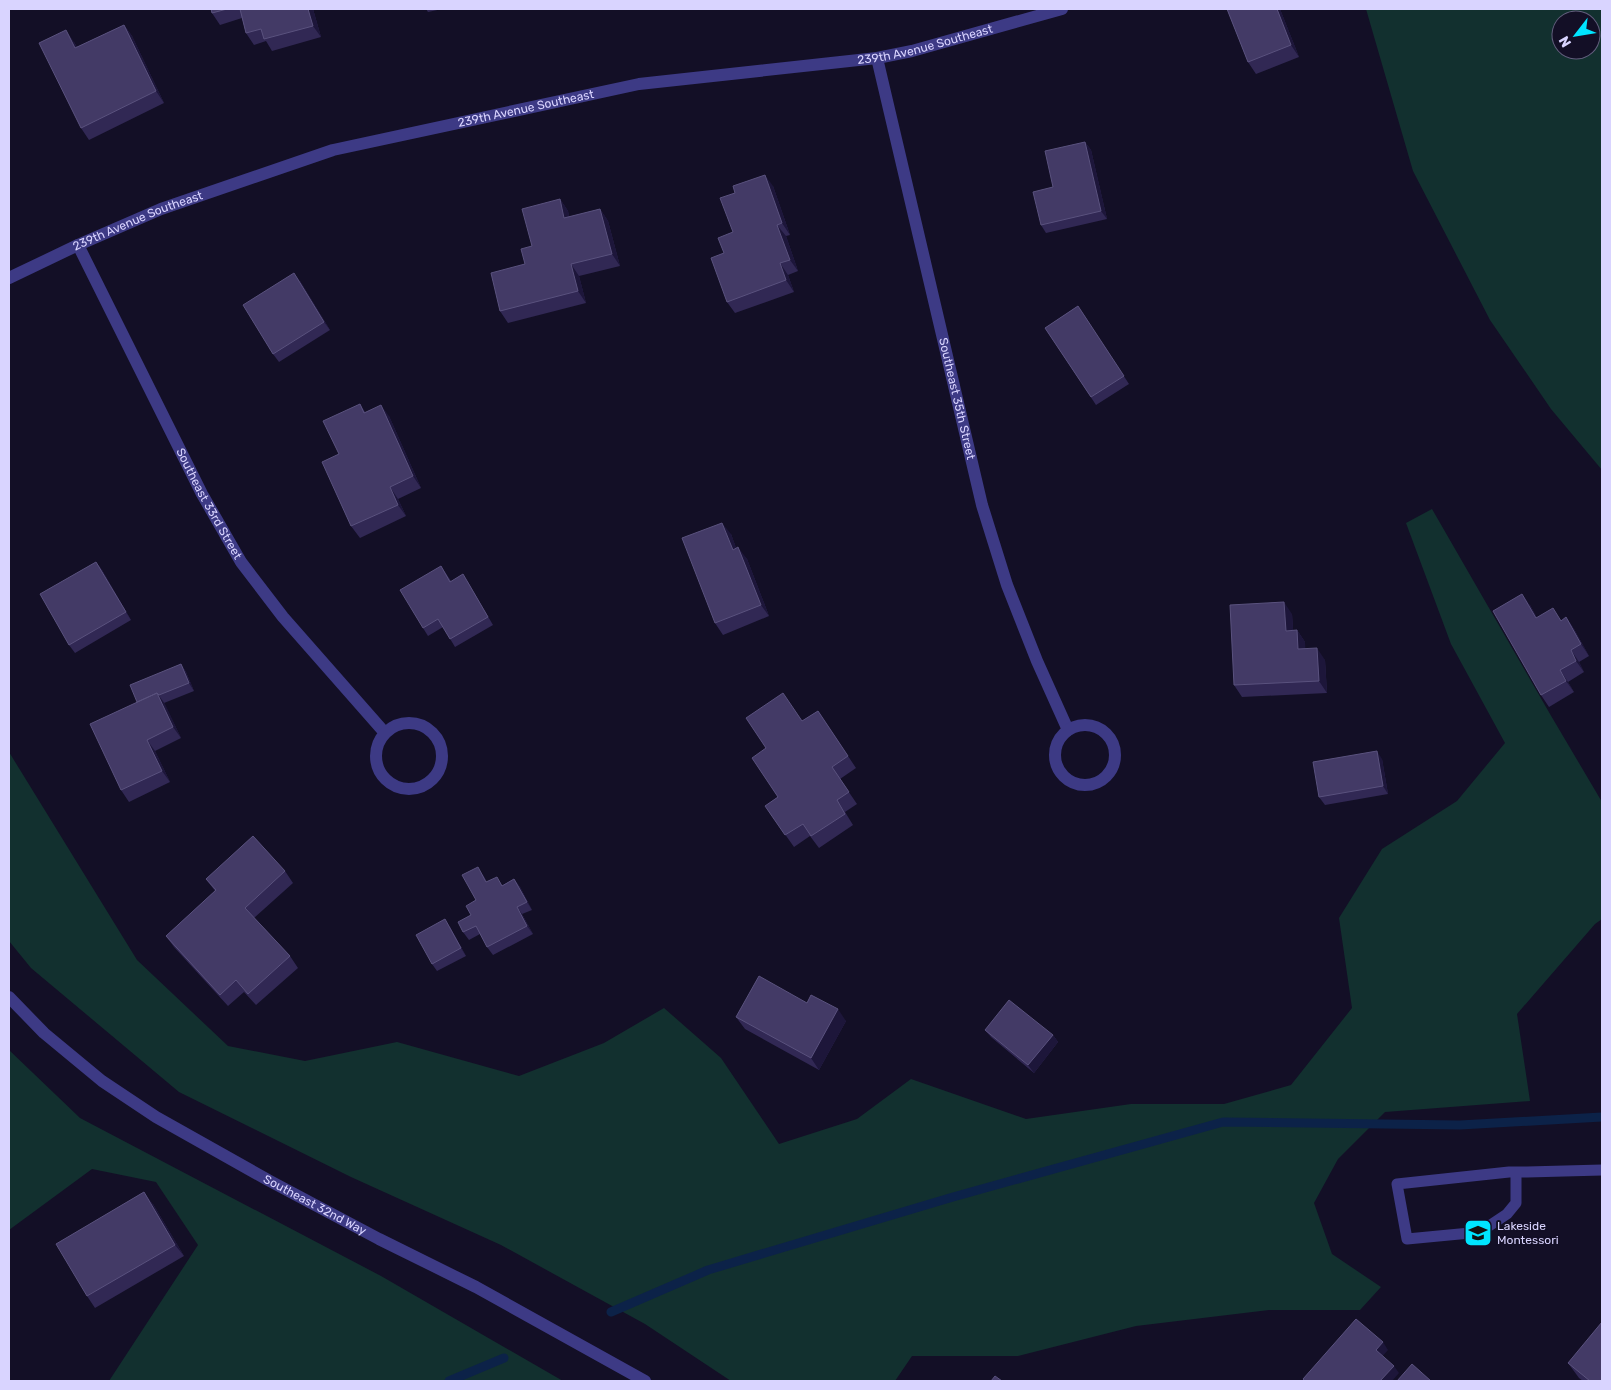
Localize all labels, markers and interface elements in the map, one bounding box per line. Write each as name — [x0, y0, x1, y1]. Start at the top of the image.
north arrow — [1551, 10, 1601, 60]
street label: 239th Avenue Southeast — [857, 22, 995, 67]
text: N — [1555, 33, 1575, 50]
street label: 239th Avenue Southeast — [456, 87, 595, 130]
street label: 239th Avenue Southeast — [71, 188, 205, 253]
street label: Southeast 35th Street — [936, 336, 978, 461]
street label: Southeast 33rd Street — [173, 446, 245, 562]
street label: Southeast 32nd Way — [261, 1172, 369, 1238]
school or university icon: Lakeside Montessori — [1463, 1218, 1493, 1248]
place label: Lakeside Montessori — [1497, 1219, 1559, 1247]

